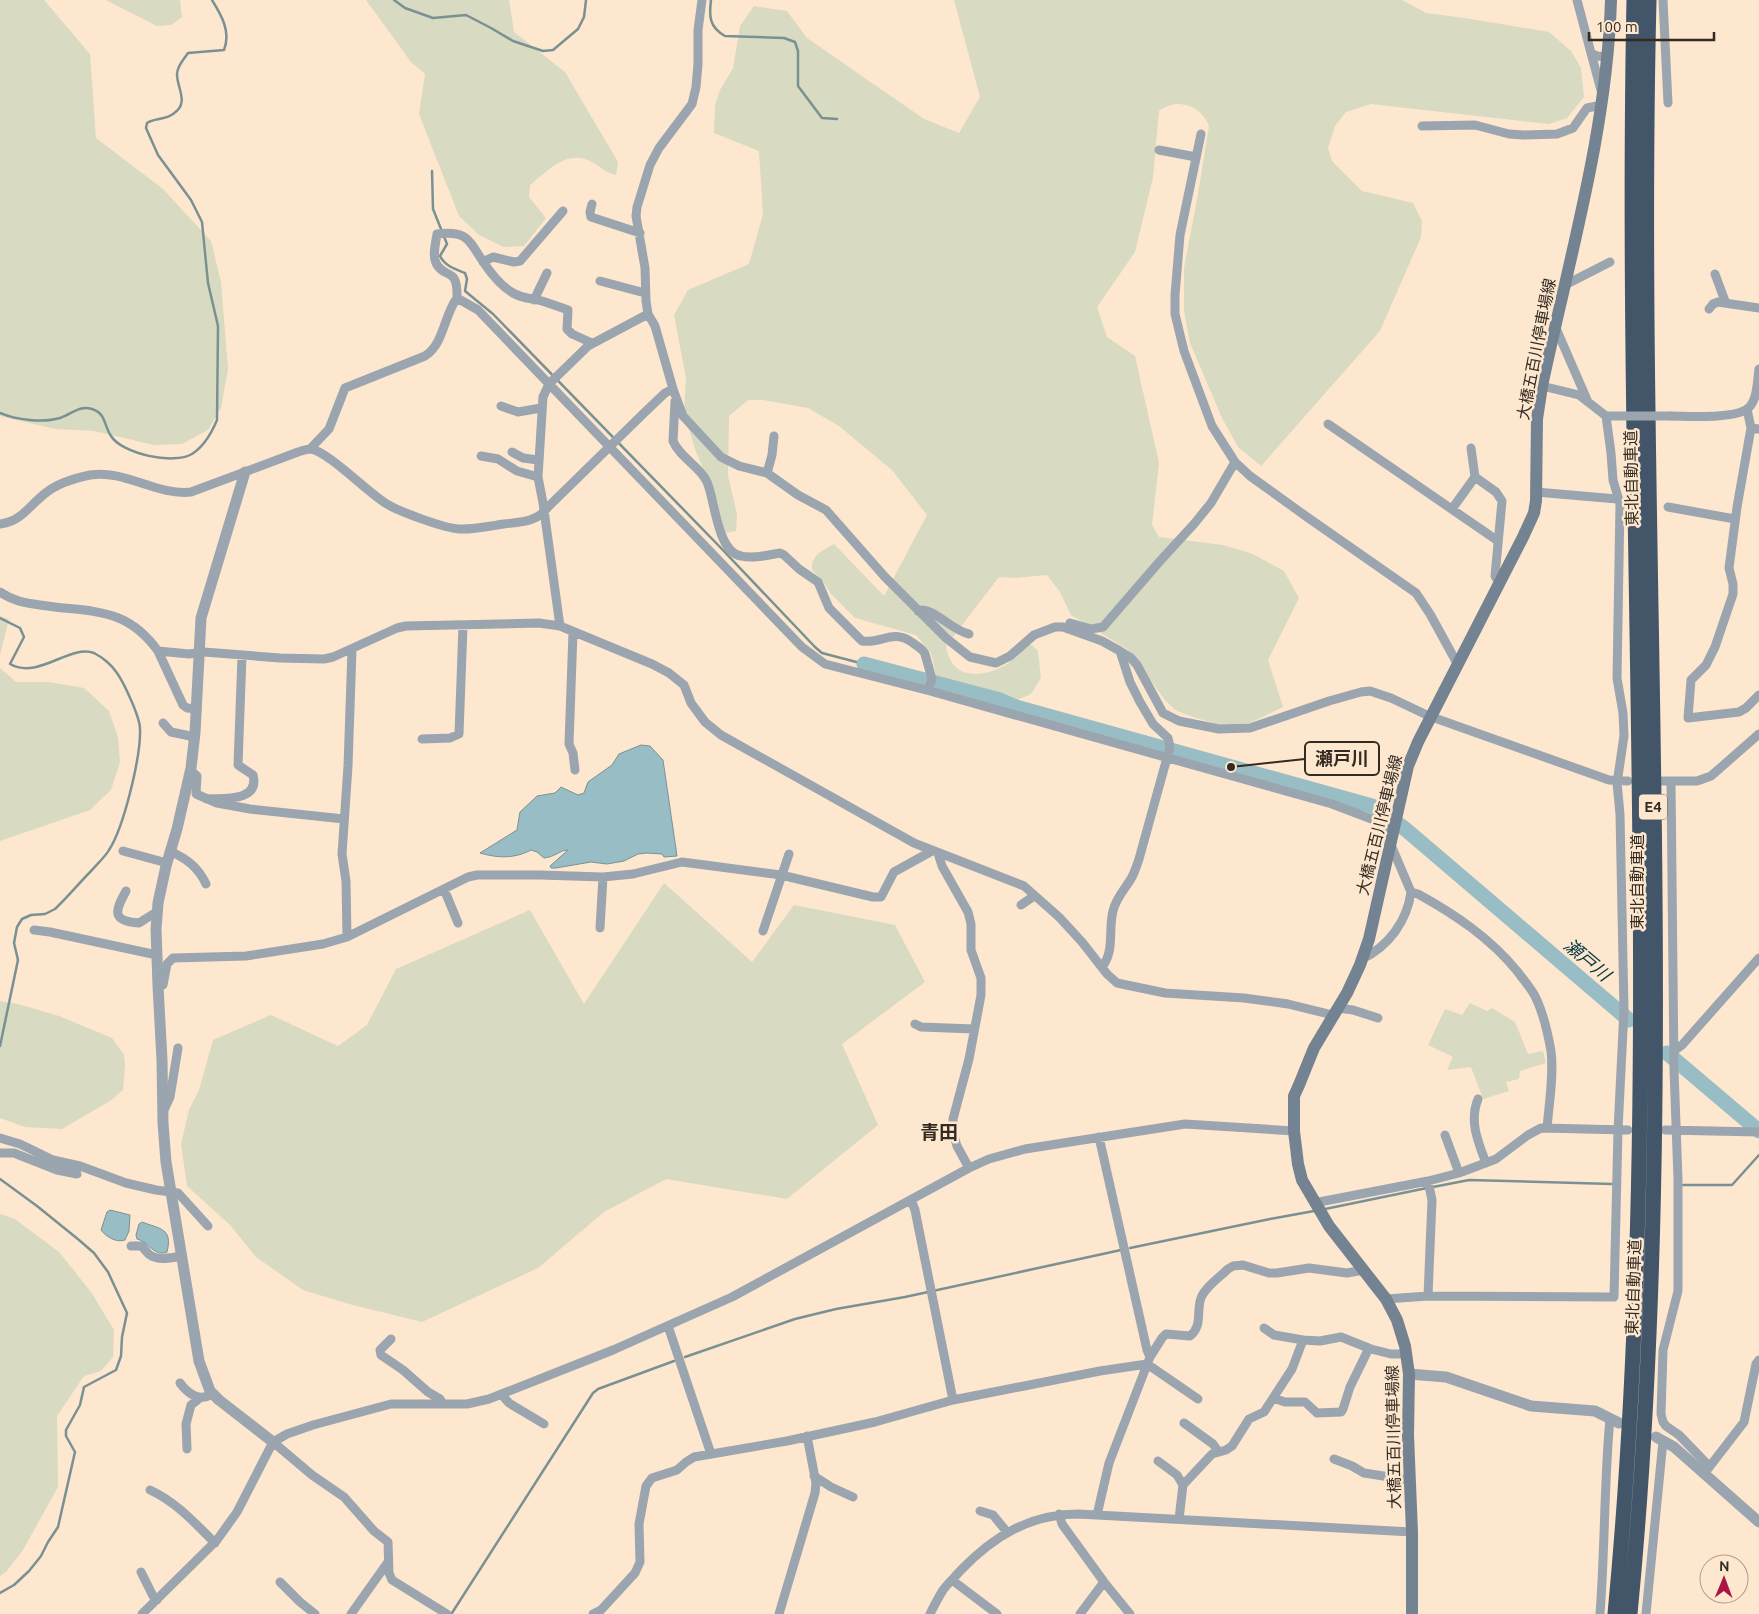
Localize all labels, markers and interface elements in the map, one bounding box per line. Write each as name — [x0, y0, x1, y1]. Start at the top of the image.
scale bar — [1589, 10, 1714, 42]
text: 100 m — [1596, 18, 1638, 35]
street label: 大橋五百川停車場線 — [1513, 277, 1559, 421]
street label: 東北自動車道 — [1621, 430, 1641, 526]
callout: 瀬戸川 — [1305, 742, 1379, 775]
text: 瀬戸川 — [1315, 748, 1369, 768]
street label: 大橋五百川停車場線 — [1353, 753, 1405, 897]
road number: E4 — [1639, 794, 1667, 820]
street label: 東北自動車道 — [1628, 834, 1646, 930]
water label: 瀬戸川 — [1561, 934, 1616, 986]
district label: 青田 — [920, 1121, 958, 1143]
street label: 東北自動車道 — [1622, 1239, 1644, 1335]
street label: 大橋五百川停車場線 — [1383, 1365, 1403, 1509]
north arrow — [1699, 1554, 1749, 1604]
text: N — [1719, 1558, 1730, 1574]

